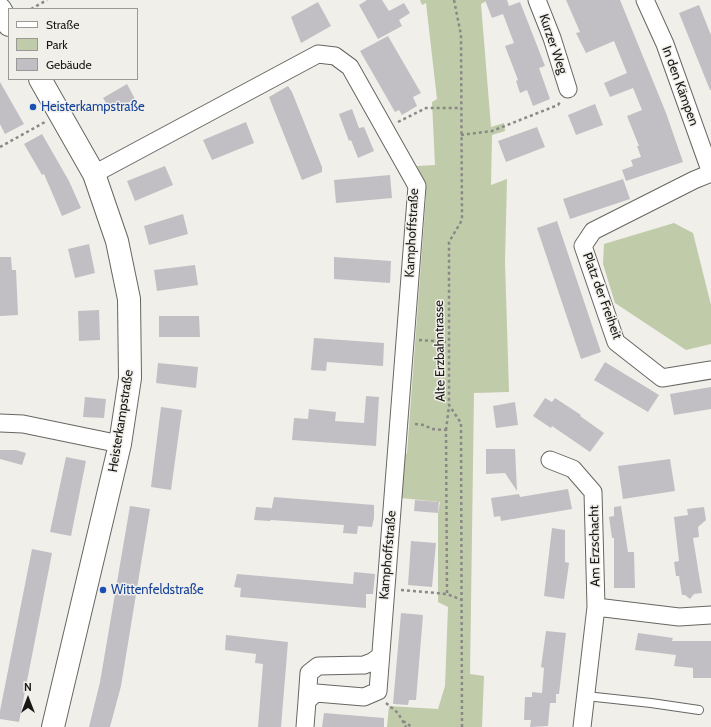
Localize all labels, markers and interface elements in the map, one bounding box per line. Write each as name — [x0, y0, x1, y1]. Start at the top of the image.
legend — [8, 8, 138, 80]
street label: Kurzer Weg — [535, 12, 571, 76]
text: Straße — [46, 17, 79, 32]
text: Park — [46, 37, 68, 52]
street label: In den Kämpen — [658, 44, 702, 128]
text: Gebäude — [46, 57, 92, 72]
place label: Heisterkampstraße — [41, 99, 145, 115]
marker: Heisterkampstraße — [28, 102, 38, 112]
street label: Kamphoffstraße — [402, 188, 422, 278]
street label: Platz der Freiheit — [579, 250, 625, 342]
street label: Alte Erzbahntrasse — [431, 300, 449, 402]
street label: Heisterkampstraße — [105, 369, 137, 473]
street label: Am Erzschacht — [586, 505, 604, 587]
street label: Kamphoffstraße — [376, 510, 400, 600]
place label: Wittenfeldstraße — [111, 582, 204, 598]
marker: Wittenfeldstraße — [98, 585, 108, 595]
north arrow — [8, 679, 48, 719]
text: N — [24, 680, 32, 694]

